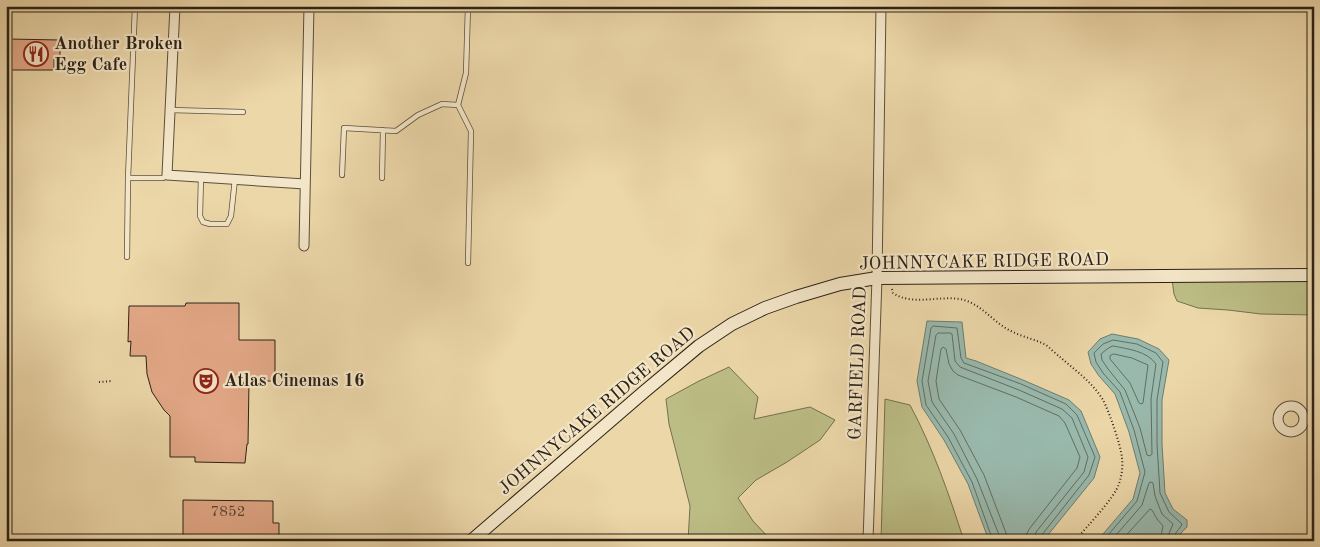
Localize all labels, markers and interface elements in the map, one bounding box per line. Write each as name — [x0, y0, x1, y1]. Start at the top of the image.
place label: Another Broken Egg Cafe — [54, 35, 183, 74]
restaurant icon: Another Broken Egg Cafe — [23, 41, 49, 67]
street label: JOHNNYCAKE RIDGE ROAD — [859, 251, 1109, 273]
street label: GARFIELD ROAD — [846, 286, 870, 440]
street label: JOHNNYCAKE RIDGE ROAD — [495, 324, 699, 498]
theatre icon: Atlas Cinemas 16 — [193, 368, 219, 394]
place label: Atlas Cinemas 16 — [224, 372, 365, 390]
house number: 7852 — [211, 505, 245, 520]

